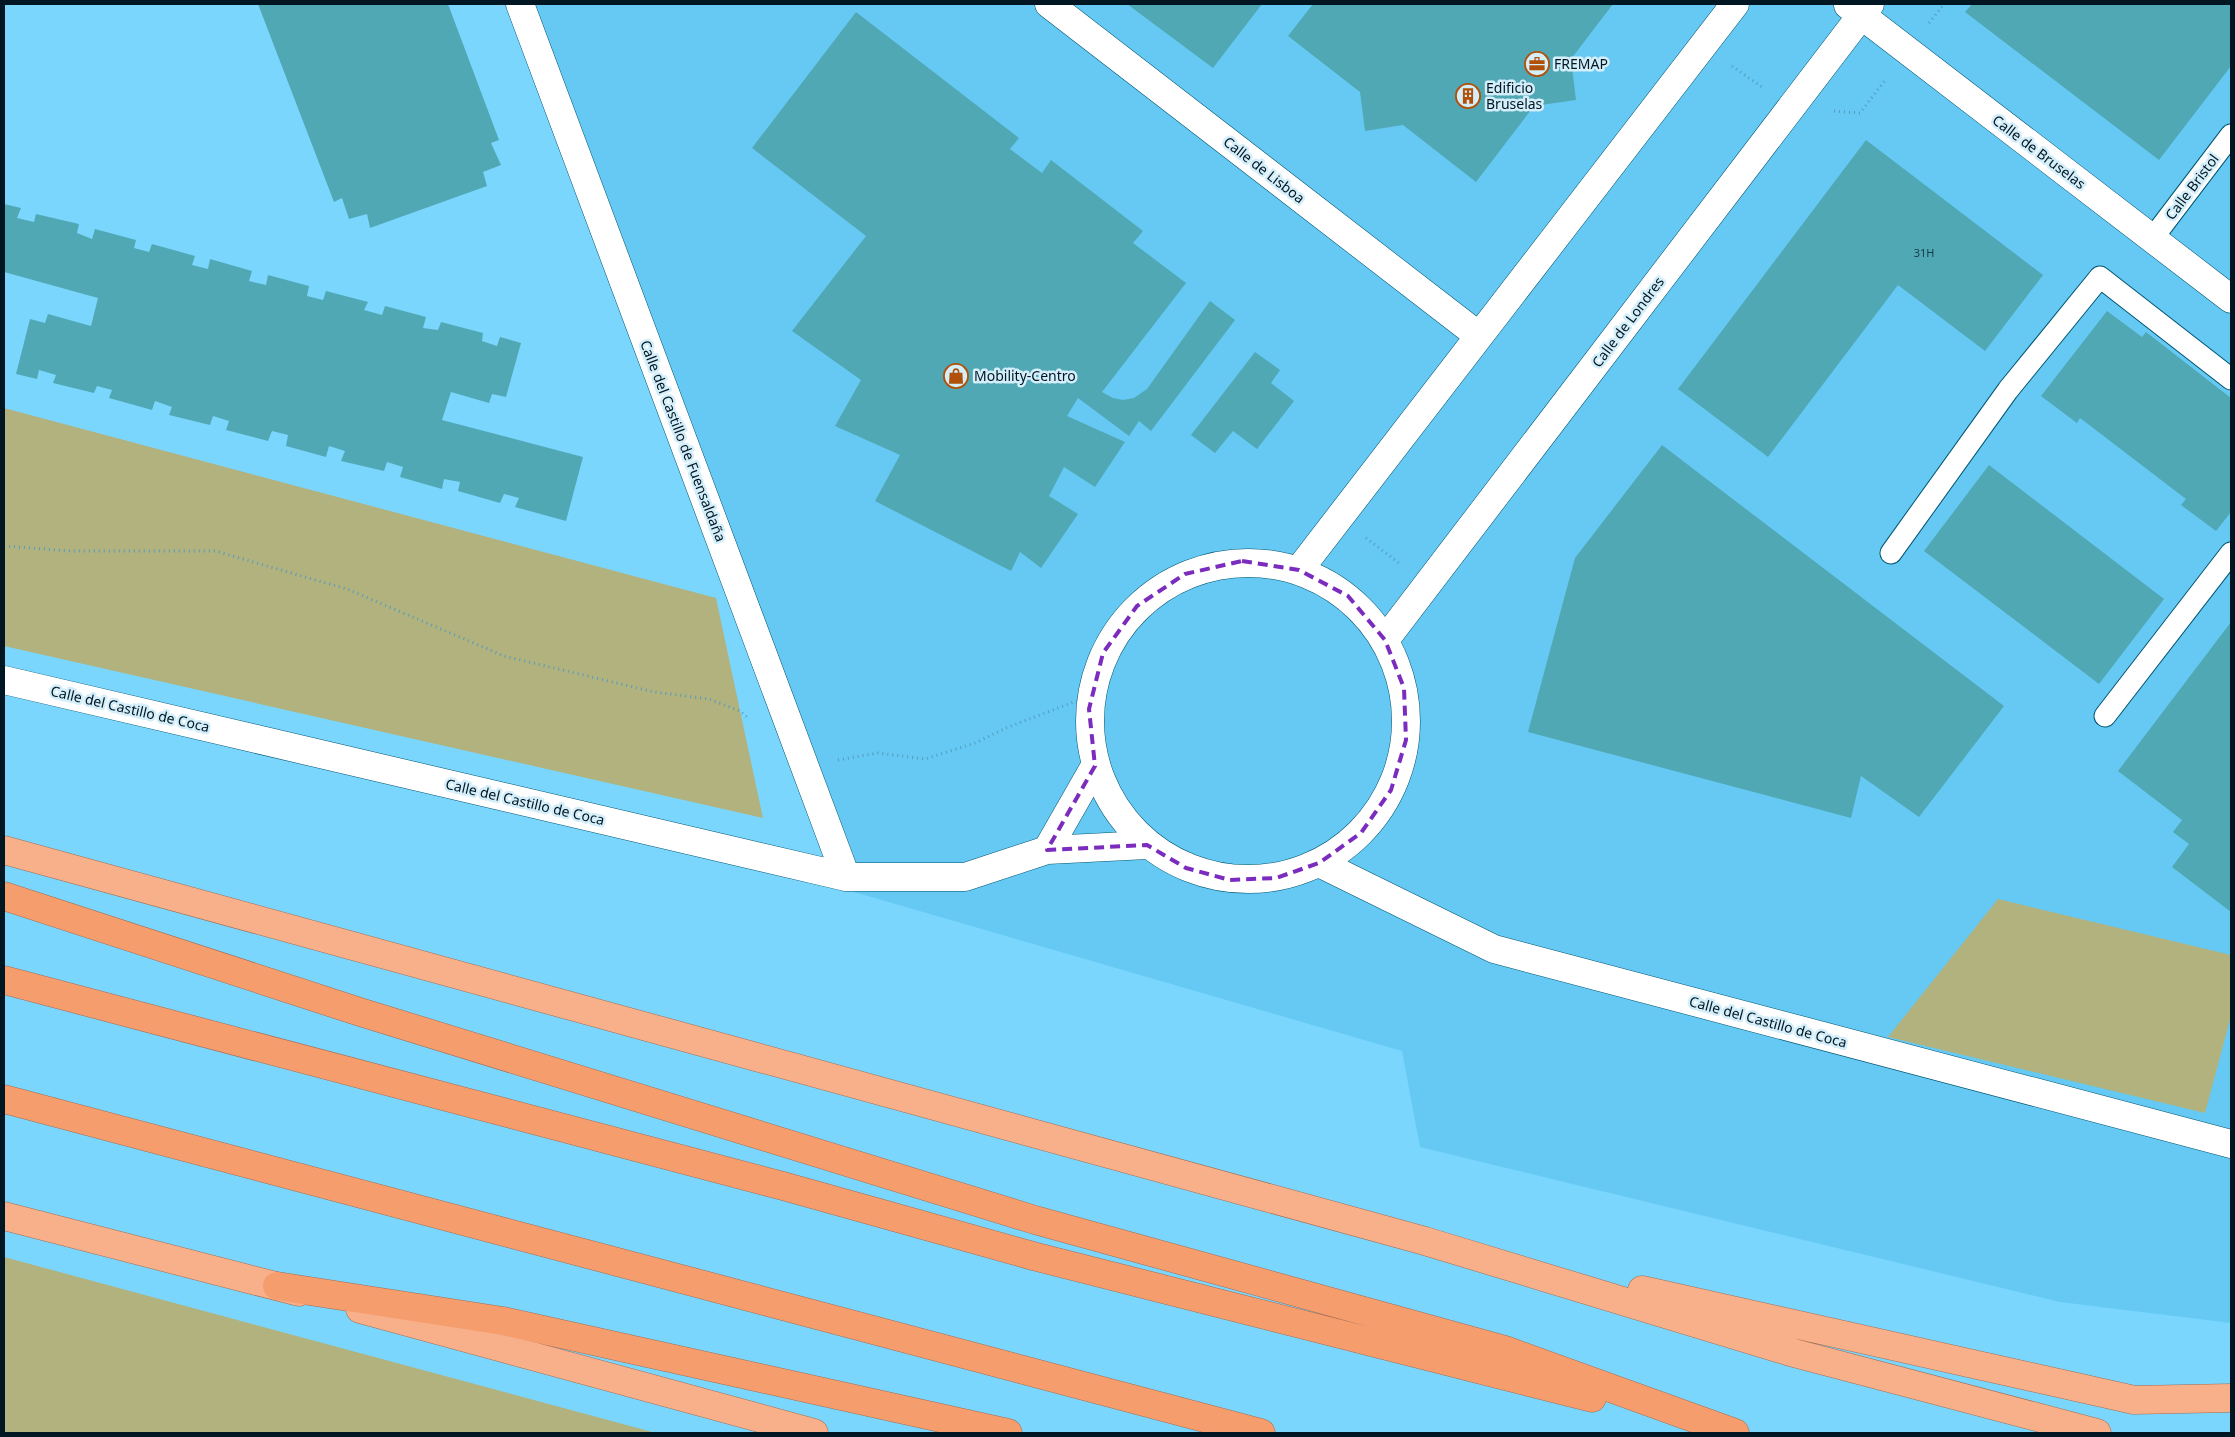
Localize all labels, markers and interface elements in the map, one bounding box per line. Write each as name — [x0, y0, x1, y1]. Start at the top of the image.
office icon: FREMAP — [1524, 51, 1550, 77]
place label: FREMAP — [1554, 54, 1608, 73]
place label: Edificio Bruselas — [1486, 78, 1543, 113]
building icon: Edificio Bruselas — [1455, 83, 1481, 109]
street label: Calle de Bruselas — [1989, 110, 2090, 193]
street label: Calle de Lisboa — [1220, 132, 1309, 207]
street label: Calle Bristol — [2161, 150, 2223, 223]
house number: 31H — [1914, 245, 1934, 260]
street label: Calle de Londres — [1587, 272, 1668, 371]
street label: Calle del Castillo de Fuensaldaña — [636, 337, 731, 544]
shop icon: Mobility-Centro — [943, 363, 969, 389]
place label: Mobility-Centro — [974, 366, 1076, 385]
street label: Calle del Castillo de Coca — [49, 681, 212, 736]
street label: Calle del Castillo de Coca — [444, 774, 607, 829]
street label: Calle del Castillo de Coca — [1687, 991, 1849, 1052]

